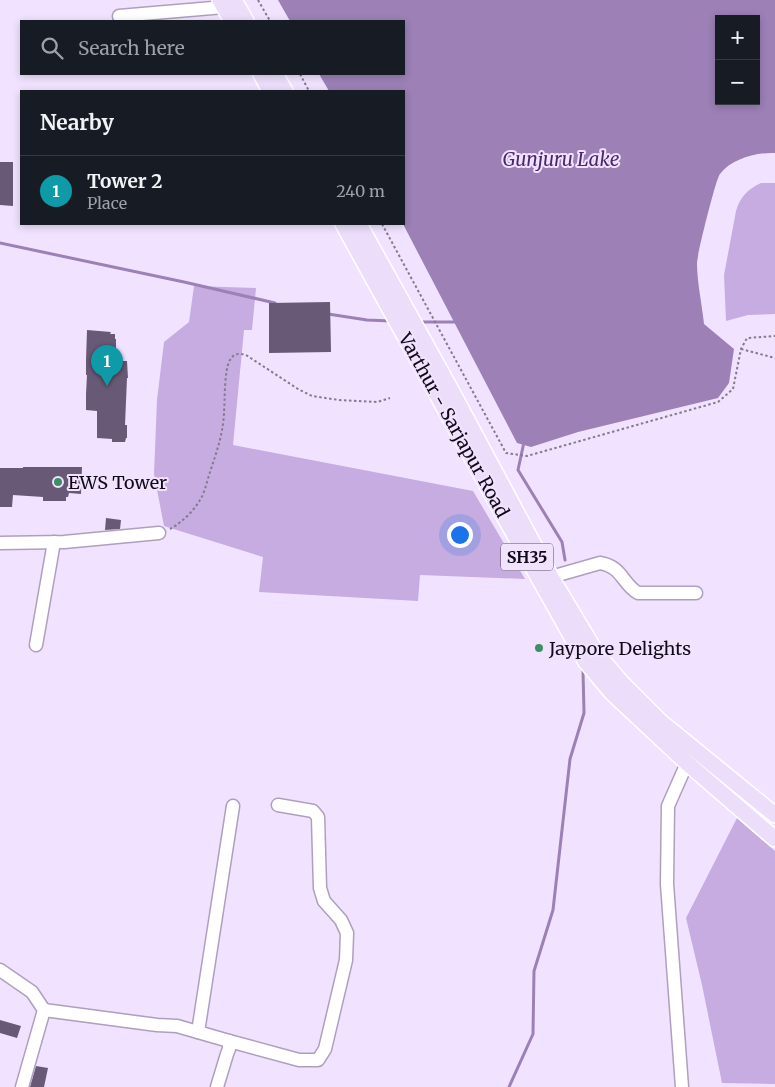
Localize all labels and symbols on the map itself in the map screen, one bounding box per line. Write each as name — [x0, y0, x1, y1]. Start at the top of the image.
water label: Gunjuru Lake — [503, 147, 620, 171]
street label: Varthur - Sarjapur Road — [393, 328, 514, 521]
pin: 1 — [91, 345, 123, 386]
place label: EWS Tower — [68, 471, 167, 494]
marker: EWS Tower — [52, 476, 64, 488]
your location — [447, 522, 473, 548]
road number: SH35 — [501, 544, 553, 570]
place label: Jaypore Delights — [548, 637, 691, 660]
marker: Jaypore Delights — [533, 642, 545, 654]

